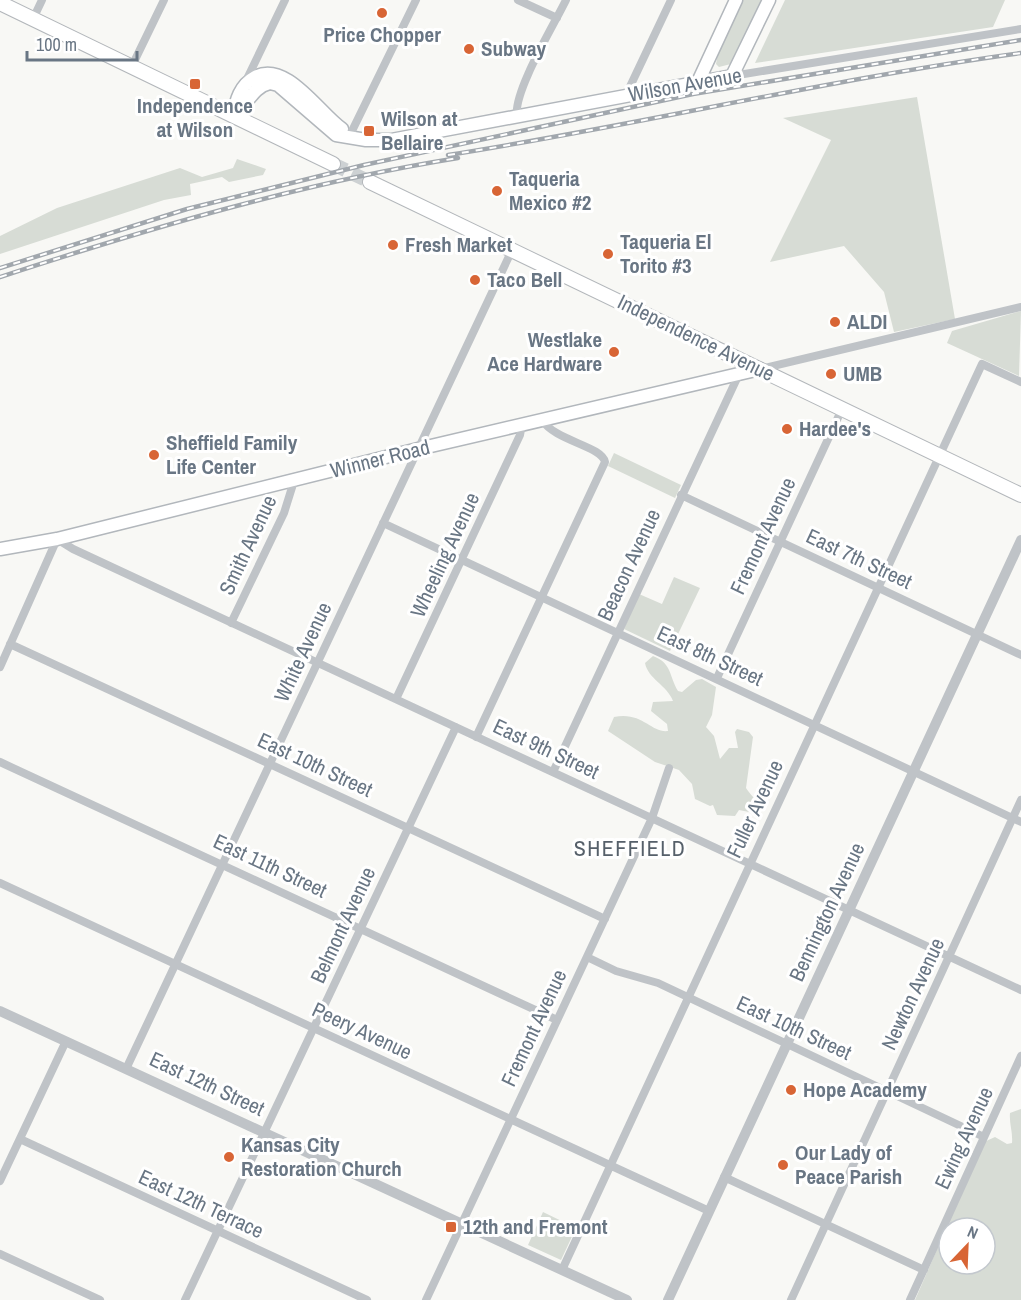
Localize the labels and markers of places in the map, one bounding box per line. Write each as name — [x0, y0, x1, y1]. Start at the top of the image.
marker: Price Chopper — [375, 6, 389, 20]
place label: Price Chopper — [323, 20, 441, 49]
place label: Subway — [481, 34, 547, 63]
marker: Subway — [462, 42, 476, 56]
marker: Independence at Wilson — [188, 77, 202, 91]
place label: Independence at Wilson — [137, 91, 253, 144]
place label: Wilson at Bellaire — [381, 104, 458, 157]
marker: Wilson at Bellaire — [362, 124, 376, 138]
place label: Taqueria Mexico #2 — [509, 164, 591, 217]
marker: Taqueria Mexico #2 — [490, 184, 504, 198]
place label: Taqueria El Torito #3 — [620, 227, 712, 280]
place label: Fresh Market — [405, 230, 512, 259]
marker: Fresh Market — [386, 238, 400, 252]
marker: Taqueria El Torito #3 — [601, 247, 615, 261]
place label: Taco Bell — [487, 265, 562, 294]
marker: Taco Bell — [468, 273, 482, 287]
place label: ALDI — [847, 307, 887, 336]
marker: ALDI — [828, 315, 842, 329]
place label: Westlake Ace Hardware — [487, 325, 602, 378]
marker: Westlake Ace Hardware — [607, 345, 621, 359]
place label: UMB — [843, 359, 882, 388]
marker: UMB — [824, 367, 838, 381]
place label: Hardee's — [799, 414, 871, 443]
marker: Hardee's — [780, 422, 794, 436]
place label: Sheffield Family Life Center — [166, 428, 298, 481]
marker: Sheffield Family Life Center — [147, 448, 161, 462]
place label: Hope Academy — [803, 1075, 927, 1104]
marker: Hope Academy — [784, 1083, 798, 1097]
place label: Kansas City Restoration Church — [241, 1130, 402, 1183]
place label: Our Lady of Peace Parish — [795, 1138, 902, 1191]
marker: Kansas City Restoration Church — [222, 1150, 236, 1164]
marker: Our Lady of Peace Parish — [776, 1158, 790, 1172]
place label: 12th and Fremont — [463, 1212, 608, 1241]
marker: 12th and Fremont — [444, 1220, 458, 1234]

